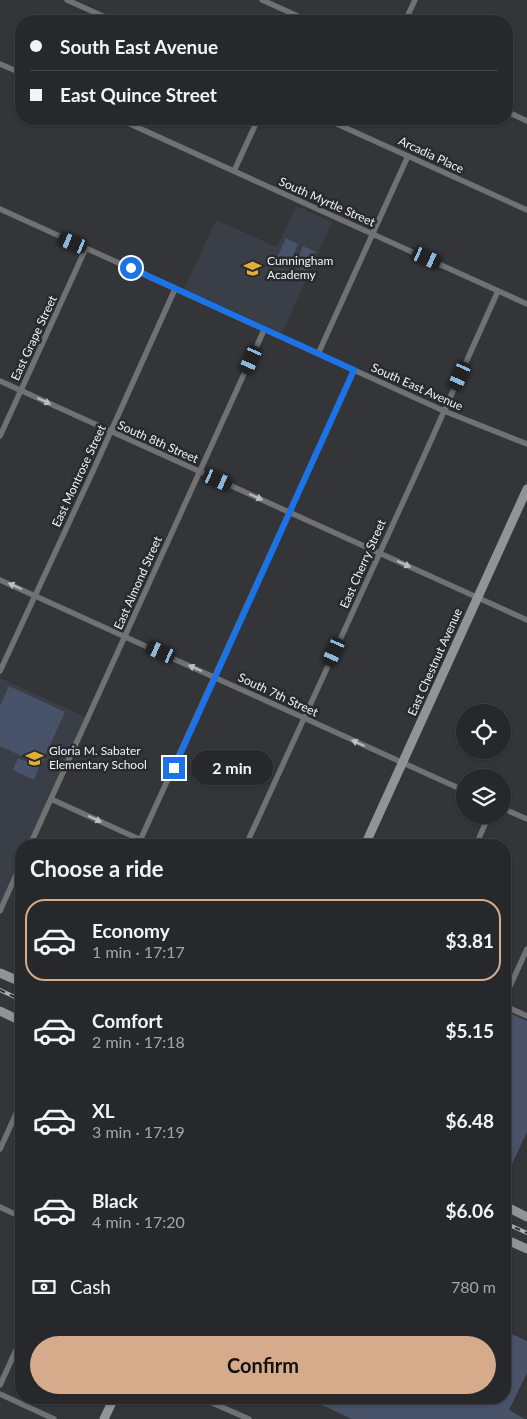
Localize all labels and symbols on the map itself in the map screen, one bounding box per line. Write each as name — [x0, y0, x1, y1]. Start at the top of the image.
street label: Arcadia Place — [396, 133, 466, 176]
street label: South Myrtle Street — [277, 174, 378, 230]
car — [56, 230, 89, 256]
car — [410, 245, 443, 271]
place label: Cunningham Academy — [267, 253, 333, 282]
route start — [120, 257, 142, 279]
school or university icon: Cunningham Academy — [243, 258, 263, 278]
street label: East Grape Street — [7, 292, 60, 383]
car — [238, 343, 263, 377]
car — [447, 359, 472, 393]
street label: South East Avenue — [369, 360, 465, 413]
one-way arrow — [37, 397, 51, 405]
street label: South 8th Street — [116, 417, 201, 466]
street label: East Montrose Street — [48, 422, 109, 529]
car — [201, 467, 234, 493]
one-way arrow — [249, 494, 263, 502]
street label: East Cherry Street — [336, 516, 389, 611]
street label: East Almond Street — [110, 533, 165, 632]
one-way arrow — [397, 561, 411, 569]
one-way arrow — [8, 582, 22, 590]
street label: East Chestnut Avenue — [404, 606, 465, 718]
car — [321, 635, 346, 669]
car — [144, 639, 177, 665]
one-way arrow — [188, 663, 202, 671]
street label: South 7th Street — [236, 669, 321, 720]
one-way arrow — [351, 738, 365, 746]
place label: Gloria M. Sabater Elementary School — [49, 743, 147, 772]
school or university icon: Gloria M. Sabater Elementary School — [25, 748, 45, 768]
callout: 2 min — [192, 750, 274, 786]
route end — [163, 757, 185, 779]
one-way arrow — [88, 816, 102, 824]

